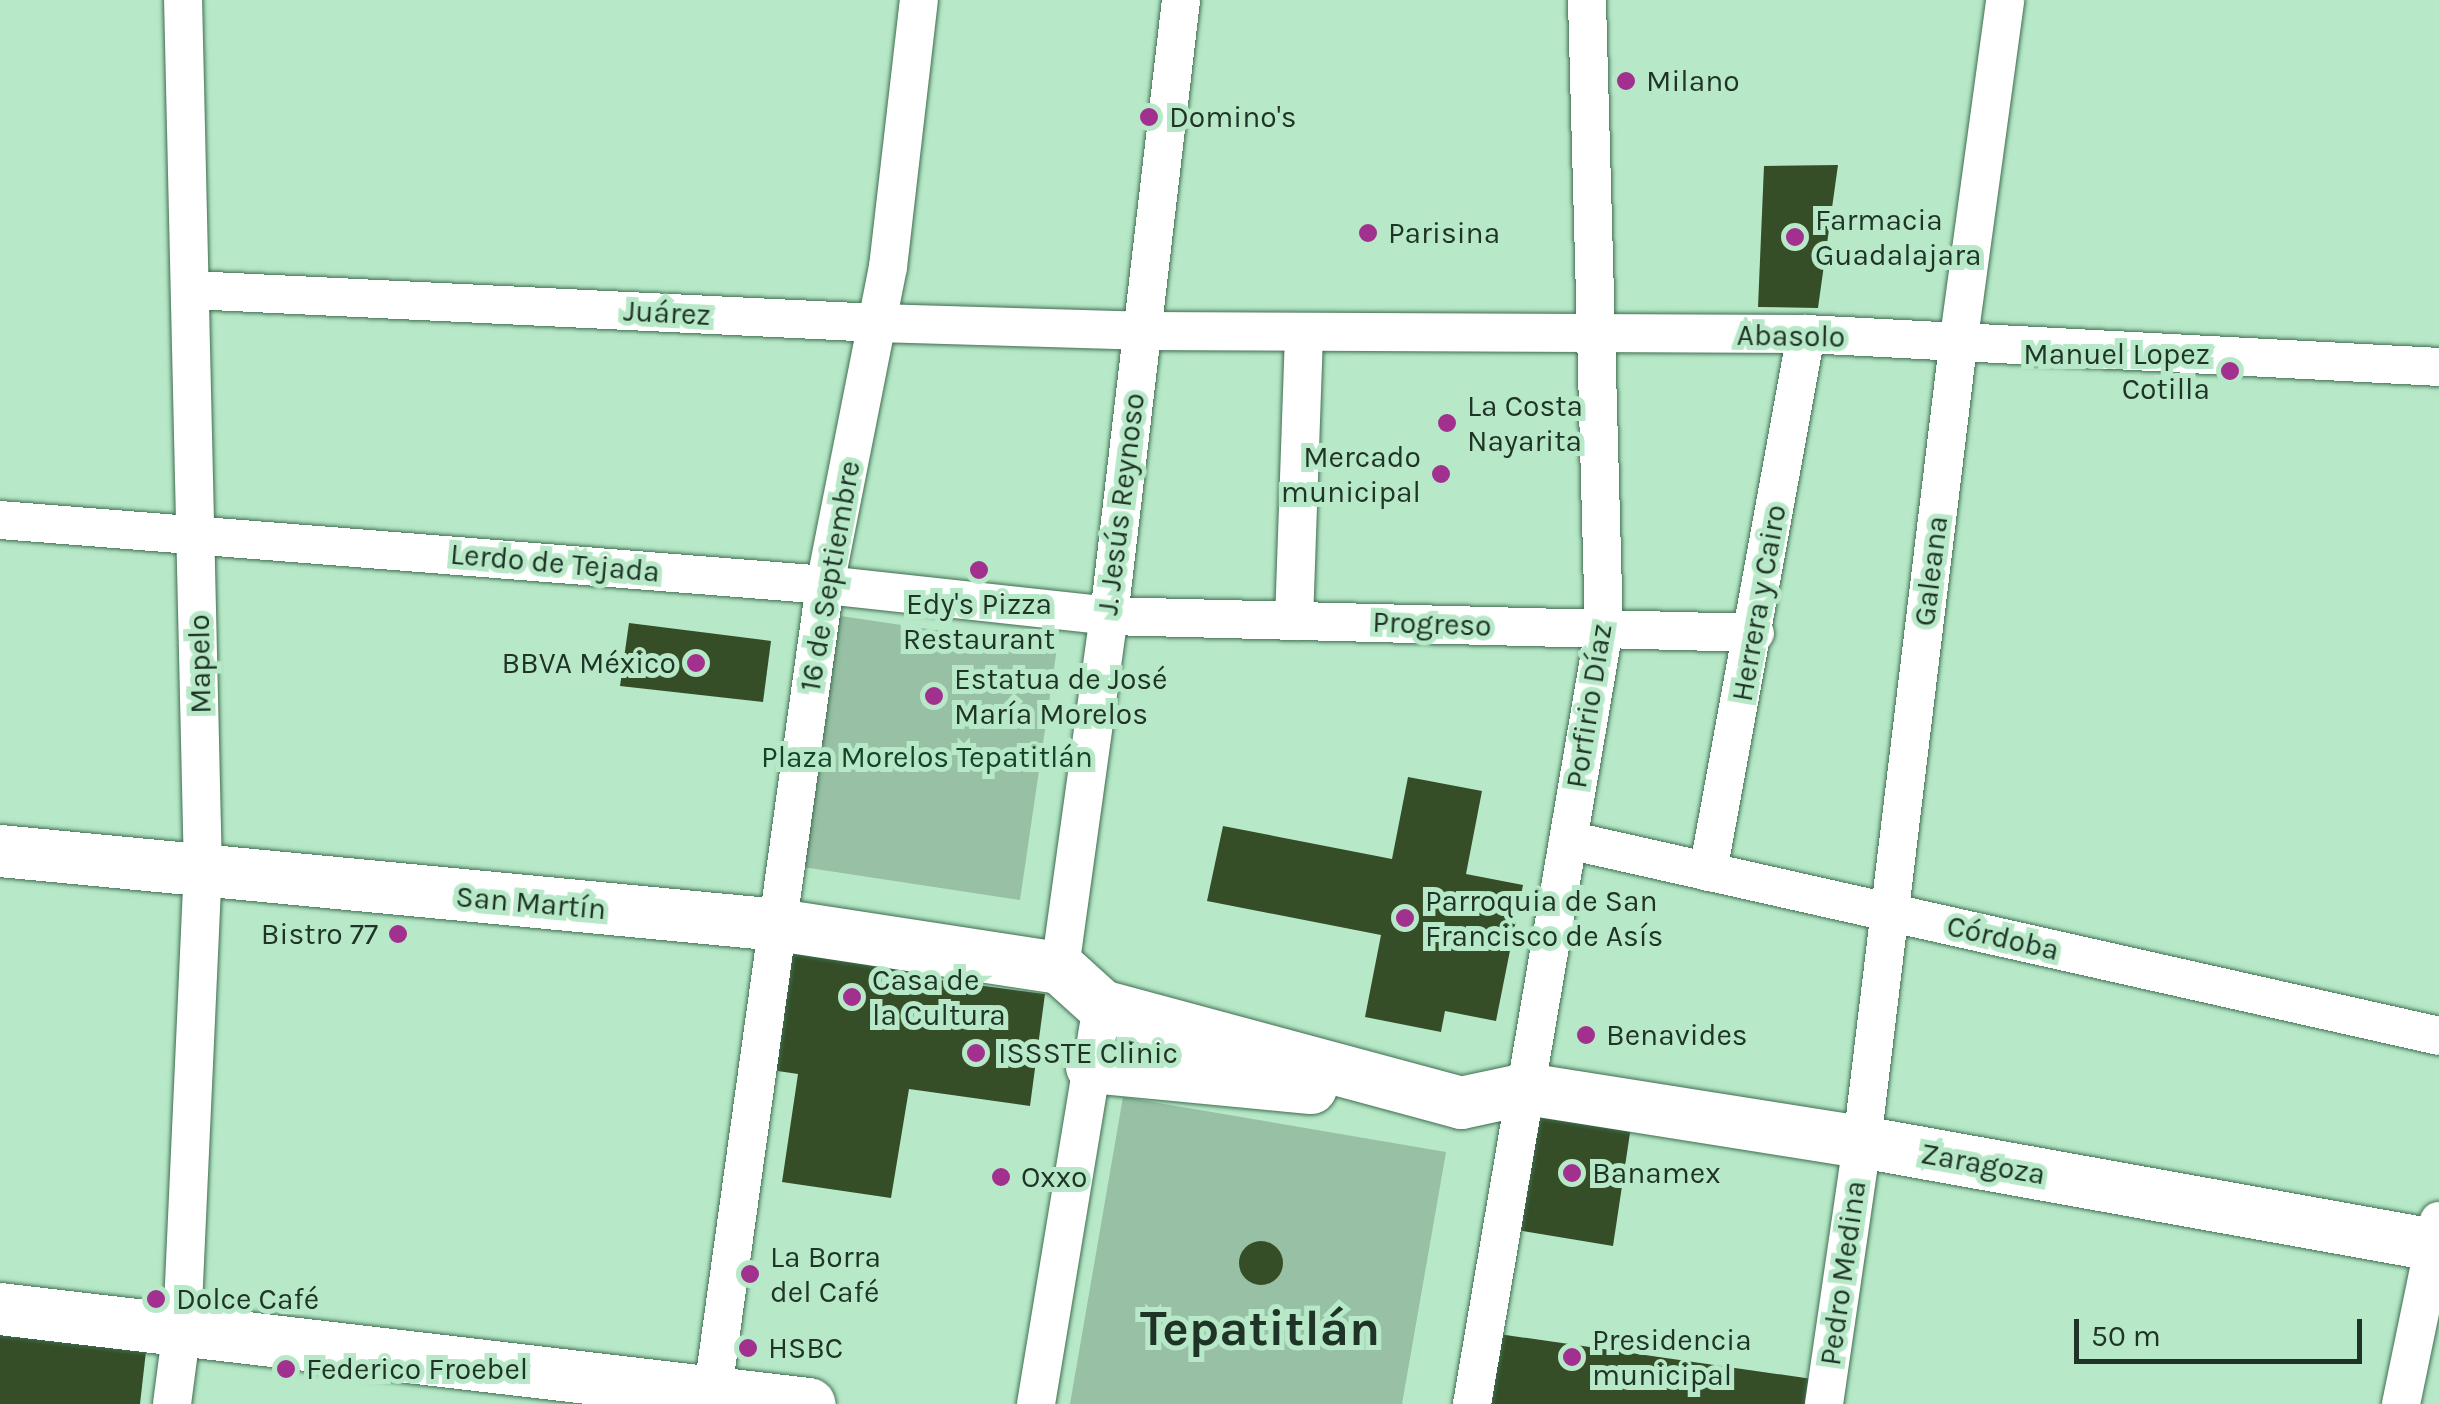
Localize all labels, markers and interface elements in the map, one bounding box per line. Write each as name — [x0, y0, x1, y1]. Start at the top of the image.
place label: Milano — [1646, 63, 1740, 99]
marker: Milano — [1615, 70, 1637, 92]
place label: Domino's — [1169, 99, 1297, 135]
marker: Domino's — [1138, 106, 1160, 128]
place label: Farmacia Guadalajara — [1815, 202, 1981, 272]
place label: Parisina — [1388, 215, 1500, 251]
marker: Parisina — [1357, 222, 1379, 244]
marker: Farmacia Guadalajara — [1784, 226, 1806, 248]
street label: Juárez — [622, 293, 712, 333]
street label: Abasolo — [1736, 317, 1846, 355]
place label: Manuel Lopez Cotilla — [2023, 336, 2210, 406]
marker: Manuel Lopez Cotilla — [2219, 360, 2241, 382]
place label: La Costa Nayarita — [1467, 388, 1583, 458]
street label: J. Jesús Reynoso — [1090, 391, 1152, 617]
marker: La Costa Nayarita — [1436, 412, 1458, 434]
place label: Mercado municipal — [1281, 439, 1421, 510]
street label: 16 de Septiembre — [792, 458, 868, 694]
marker: Mercado municipal — [1430, 463, 1452, 485]
street label: Herrera y Cairo — [1724, 502, 1794, 704]
street label: Galeana — [1906, 514, 1956, 628]
street label: Lerdo de Tejada — [449, 536, 661, 590]
marker: Edy's Pizza Restaurant — [968, 559, 990, 581]
place label: Edy's Pizza Restaurant — [903, 586, 1055, 656]
street label: Progreso — [1372, 604, 1492, 644]
street label: Mapelo — [181, 614, 219, 714]
street label: Porfirio Díaz — [1558, 621, 1620, 791]
place label: BBVA México — [501, 645, 676, 681]
marker: BBVA México — [685, 652, 707, 674]
place label: Estatua de José María Morelos — [954, 661, 1167, 732]
marker: Estatua de José María Morelos — [923, 685, 945, 707]
park label: Plaza Morelos Tepatitlán — [761, 739, 1093, 775]
street label: San Martín — [454, 878, 608, 928]
place label: Parroquia de San Francisco de Asís — [1425, 883, 1663, 954]
marker: Parroquia de San Francisco de Asís — [1394, 907, 1416, 929]
street label: Córdoba — [1943, 908, 2063, 968]
place label: Bistro 77 — [261, 916, 378, 952]
marker: Bistro 77 — [387, 923, 409, 945]
place label: Casa de la Cultura — [872, 962, 1006, 1032]
marker: Casa de la Cultura — [841, 986, 863, 1008]
place label: Benavides — [1606, 1017, 1748, 1053]
marker: Benavides — [1575, 1024, 1597, 1046]
place label: ISSSTE Clinic — [998, 1035, 1178, 1071]
marker: ISSSTE Clinic — [963, 1040, 989, 1066]
street label: Zaragoza — [1918, 1135, 2048, 1193]
place label: Banamex — [1592, 1155, 1721, 1191]
place label: Oxxo — [1021, 1159, 1087, 1195]
marker: Banamex — [1561, 1162, 1583, 1184]
marker: Oxxo — [990, 1166, 1012, 1188]
street label: Pedro Medina — [1812, 1178, 1874, 1368]
place label: La Borra del Café — [770, 1239, 881, 1310]
marker: La Borra del Café — [739, 1263, 761, 1285]
place label: Dolce Café — [176, 1281, 319, 1317]
marker: Dolce Café — [145, 1288, 167, 1310]
district label: Tepatitlán — [1140, 1299, 1380, 1359]
scale bar — [2079, 1299, 2366, 1361]
text: 50 m — [2091, 1318, 2161, 1354]
place label: Presidencia municipal — [1592, 1322, 1752, 1392]
place label: HSBC — [768, 1330, 843, 1366]
marker: HSBC — [737, 1337, 759, 1359]
marker: Presidencia municipal — [1561, 1346, 1583, 1368]
place label: Federico Froebel — [306, 1351, 528, 1387]
marker: Federico Froebel — [275, 1358, 297, 1380]

